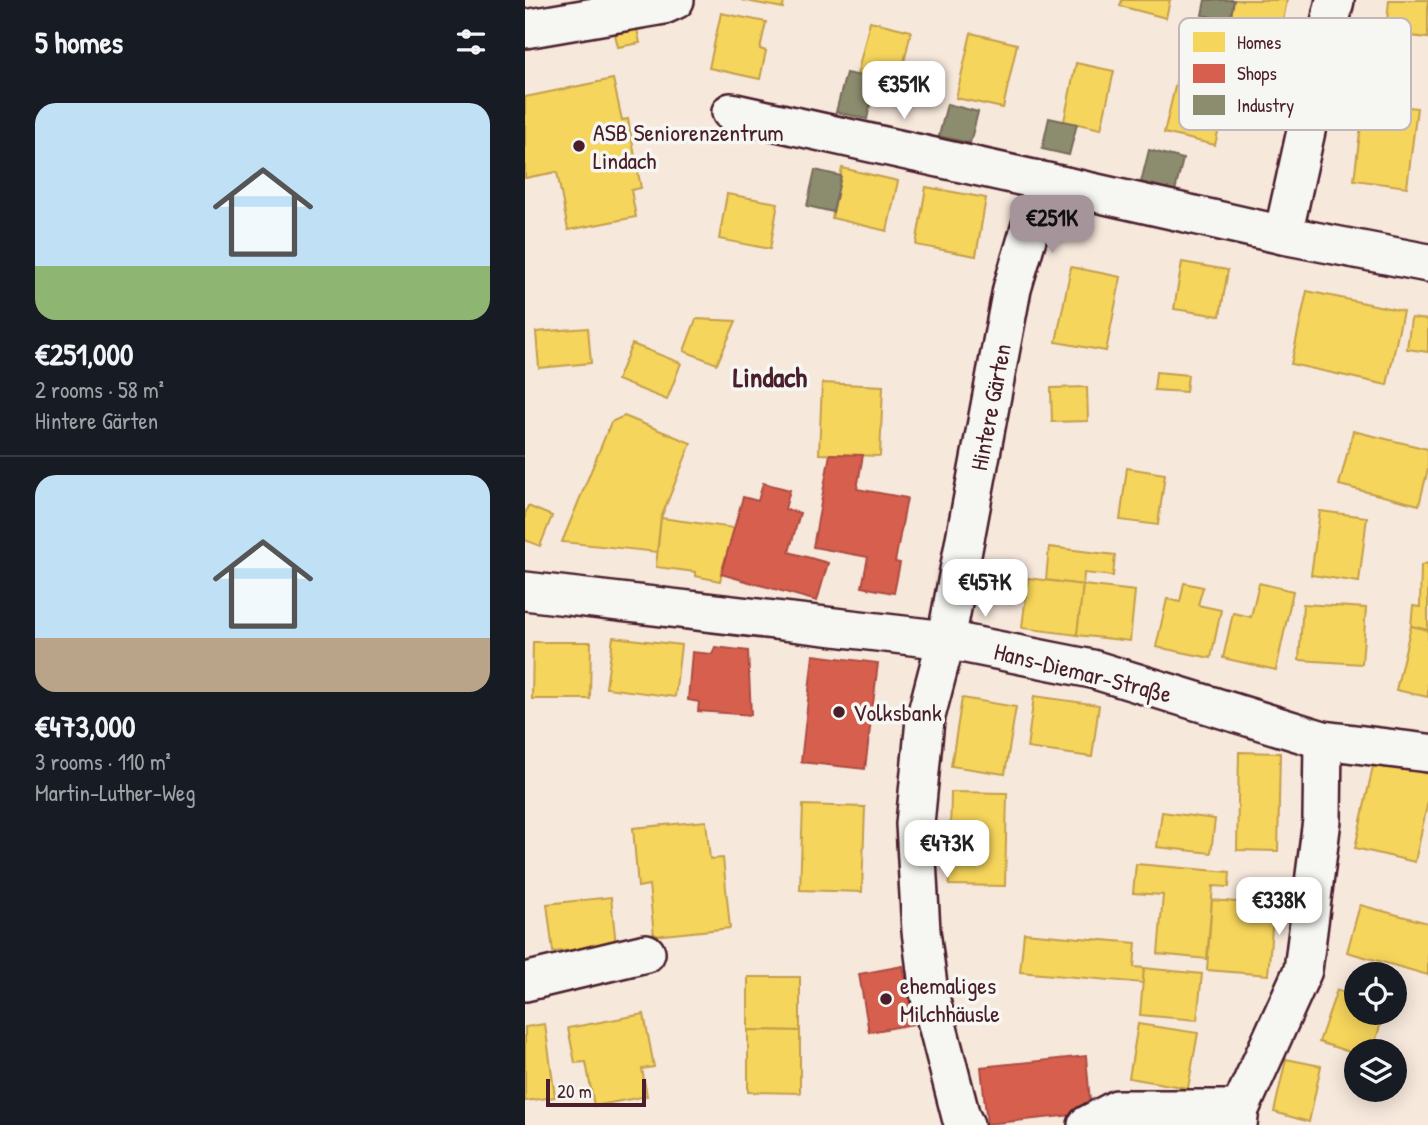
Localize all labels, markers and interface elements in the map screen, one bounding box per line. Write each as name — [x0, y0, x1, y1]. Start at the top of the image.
legend — [1179, 18, 1411, 130]
text: 5 homes — [35, 22, 123, 62]
icon: filters — [452, 23, 490, 61]
text: Homes — [1237, 29, 1281, 55]
text: Shops — [1237, 60, 1277, 86]
pin: €351K — [855, 61, 953, 121]
text: €351K — [878, 68, 930, 99]
text: Industry — [1237, 92, 1294, 118]
place label: ASB Seniorenzentrum Lindach — [593, 116, 784, 176]
marker: ASB Seniorenzentrum Lindach — [571, 138, 587, 154]
icon: home — [200, 149, 326, 275]
pin: €251K — [1003, 196, 1101, 255]
text: €251K — [1026, 202, 1078, 233]
text: €251,000 — [35, 334, 133, 374]
street label: Hintere Gärten — [962, 341, 1018, 473]
district label: Lindach — [733, 358, 807, 396]
text: 2 rooms · 58 m² — [35, 374, 164, 405]
text: Hintere Gärten — [35, 405, 158, 436]
icon: home — [200, 521, 326, 647]
pin: €457K — [936, 560, 1034, 619]
text: €457K — [959, 566, 1011, 597]
street label: Hans-Diemar-Straße — [991, 635, 1175, 710]
place label: Volksbank — [853, 696, 942, 728]
marker: Volksbank — [831, 704, 847, 720]
text: €473,000 — [35, 706, 135, 746]
text: 3 rooms · 110 m² — [35, 746, 171, 777]
text: Martin-Luther-Weg — [35, 777, 196, 808]
pin: €473K — [898, 820, 996, 880]
text: €473K — [920, 827, 974, 858]
pin: €338K — [1230, 878, 1328, 937]
text: €338K — [1252, 884, 1306, 915]
map controls — [1344, 962, 1407, 1102]
button: locate — [1344, 962, 1407, 1025]
place label: ehemaliges Milchhäusle — [900, 969, 1000, 1029]
marker: ehemaliges Milchhäusle — [878, 991, 894, 1007]
button: layers — [1344, 1039, 1407, 1102]
scale bar — [546, 1076, 646, 1108]
text: 20 m — [557, 1078, 592, 1104]

